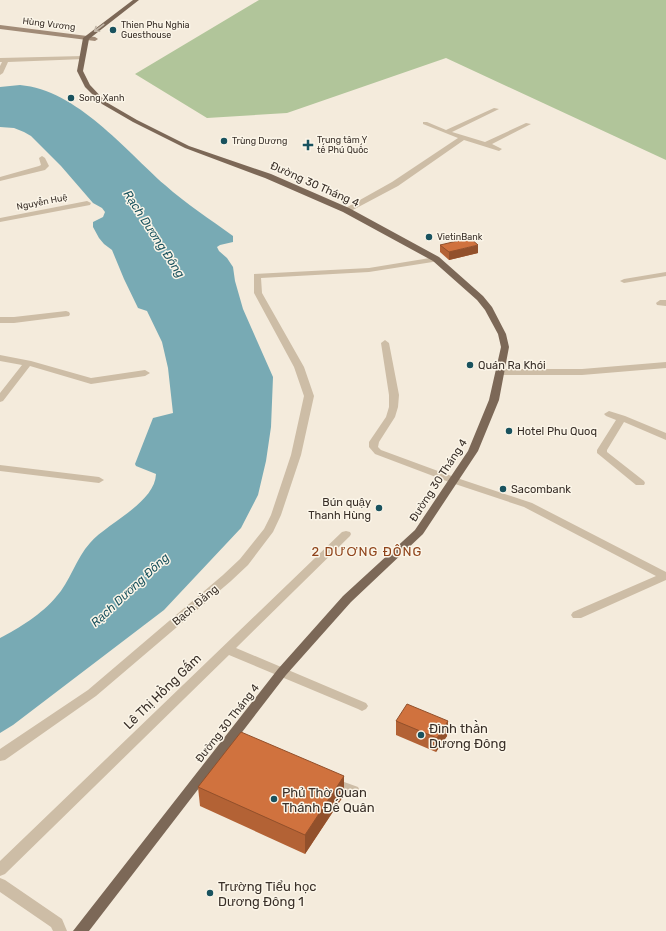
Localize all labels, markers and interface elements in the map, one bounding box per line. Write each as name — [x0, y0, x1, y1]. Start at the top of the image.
street label: Hùng Vương — [22, 16, 76, 32]
place label: Thien Phu Nghia Guesthouse — [121, 20, 190, 40]
one-way arrow — [94, 23, 105, 32]
marker: Thien Phu Nghia Guesthouse — [108, 25, 118, 35]
marker: Song Xanh — [66, 93, 76, 103]
place label: Song Xanh — [79, 93, 124, 103]
place label: Trung tâm Y tế Phú Quốc — [317, 135, 368, 155]
marker: Trùng Dương — [219, 136, 229, 146]
place label: Trùng Dương — [232, 136, 287, 146]
marker: Trung tâm Y tế Phú Quốc — [302, 139, 314, 151]
street label: Đường 30 Tháng 4 — [268, 159, 361, 210]
water label: Rạch Dương Đông — [120, 188, 188, 280]
street label: Nguyễn Huệ — [16, 192, 68, 212]
marker: VietinBank — [424, 232, 434, 242]
place label: VietinBank — [437, 232, 483, 242]
place label: Quán Ra Khói — [478, 359, 546, 372]
marker: Quán Ra Khói — [465, 360, 475, 370]
place label: Hotel Phu Quoq — [517, 425, 597, 438]
marker: Hotel Phu Quoq — [504, 426, 514, 436]
street label: Đường 30 Tháng 4 — [407, 436, 470, 524]
place label: Sacombank — [511, 483, 571, 496]
marker: Sacombank — [498, 484, 508, 494]
place label: Bún quậy Thanh Hùng — [308, 496, 371, 522]
marker: Bún quậy Thanh Hùng — [374, 503, 384, 513]
district label: 2 DƯƠNG ĐÔNG — [312, 544, 422, 559]
water label: Rạch Dương Đông — [88, 550, 172, 630]
street label: Bạch Đằng — [169, 581, 221, 628]
street label: Lê Thị Hồng Gấm — [120, 650, 205, 733]
street label: Đường 30 Tháng 4 — [193, 681, 262, 765]
place label: Đình thần Dương Đông — [429, 720, 506, 752]
marker: Đình thần Dương Đông — [416, 730, 426, 740]
place label: Phủ Thờ Quan Thánh Đế Quân — [282, 785, 375, 815]
marker: Phủ Thờ Quan Thánh Đế Quân — [269, 794, 279, 804]
place label: Trường Tiểu học Dương Đông 1 — [218, 879, 316, 910]
marker: Trường Tiểu học Dương Đông 1 — [205, 888, 215, 898]

